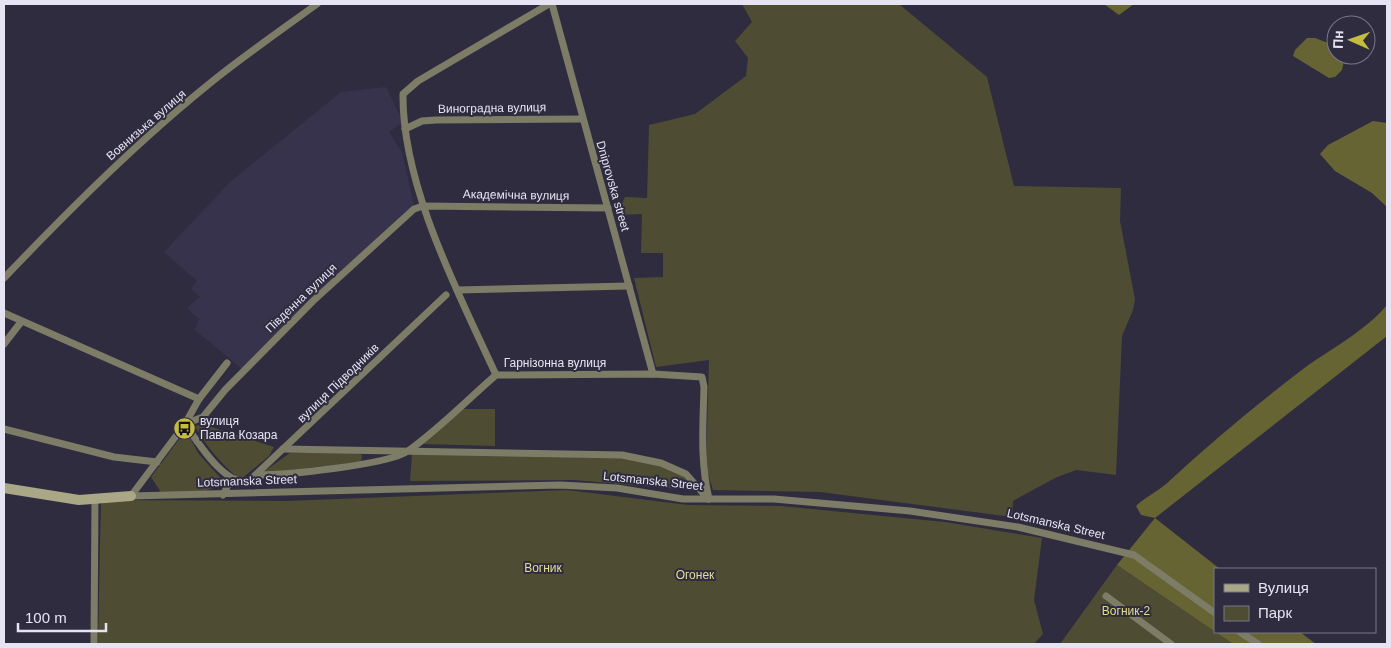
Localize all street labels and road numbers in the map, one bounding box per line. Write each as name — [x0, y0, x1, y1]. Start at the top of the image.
street label: Вовнизька вулиця — [103, 87, 189, 163]
street label: Виноградна вулиця — [438, 100, 546, 116]
street label: Dniprovska street — [593, 139, 633, 233]
street label: Академічна вулиця — [463, 187, 569, 203]
street label: Південна вулиця — [263, 261, 339, 335]
street label: вулиця Підводників — [294, 341, 382, 425]
street label: Гарнізонна вулиця — [504, 356, 606, 370]
street label: Lotsmanska Street — [603, 469, 704, 493]
street label: Lotsmanska Street — [197, 472, 298, 490]
street label: Lotsmanska Street — [1006, 506, 1107, 542]

